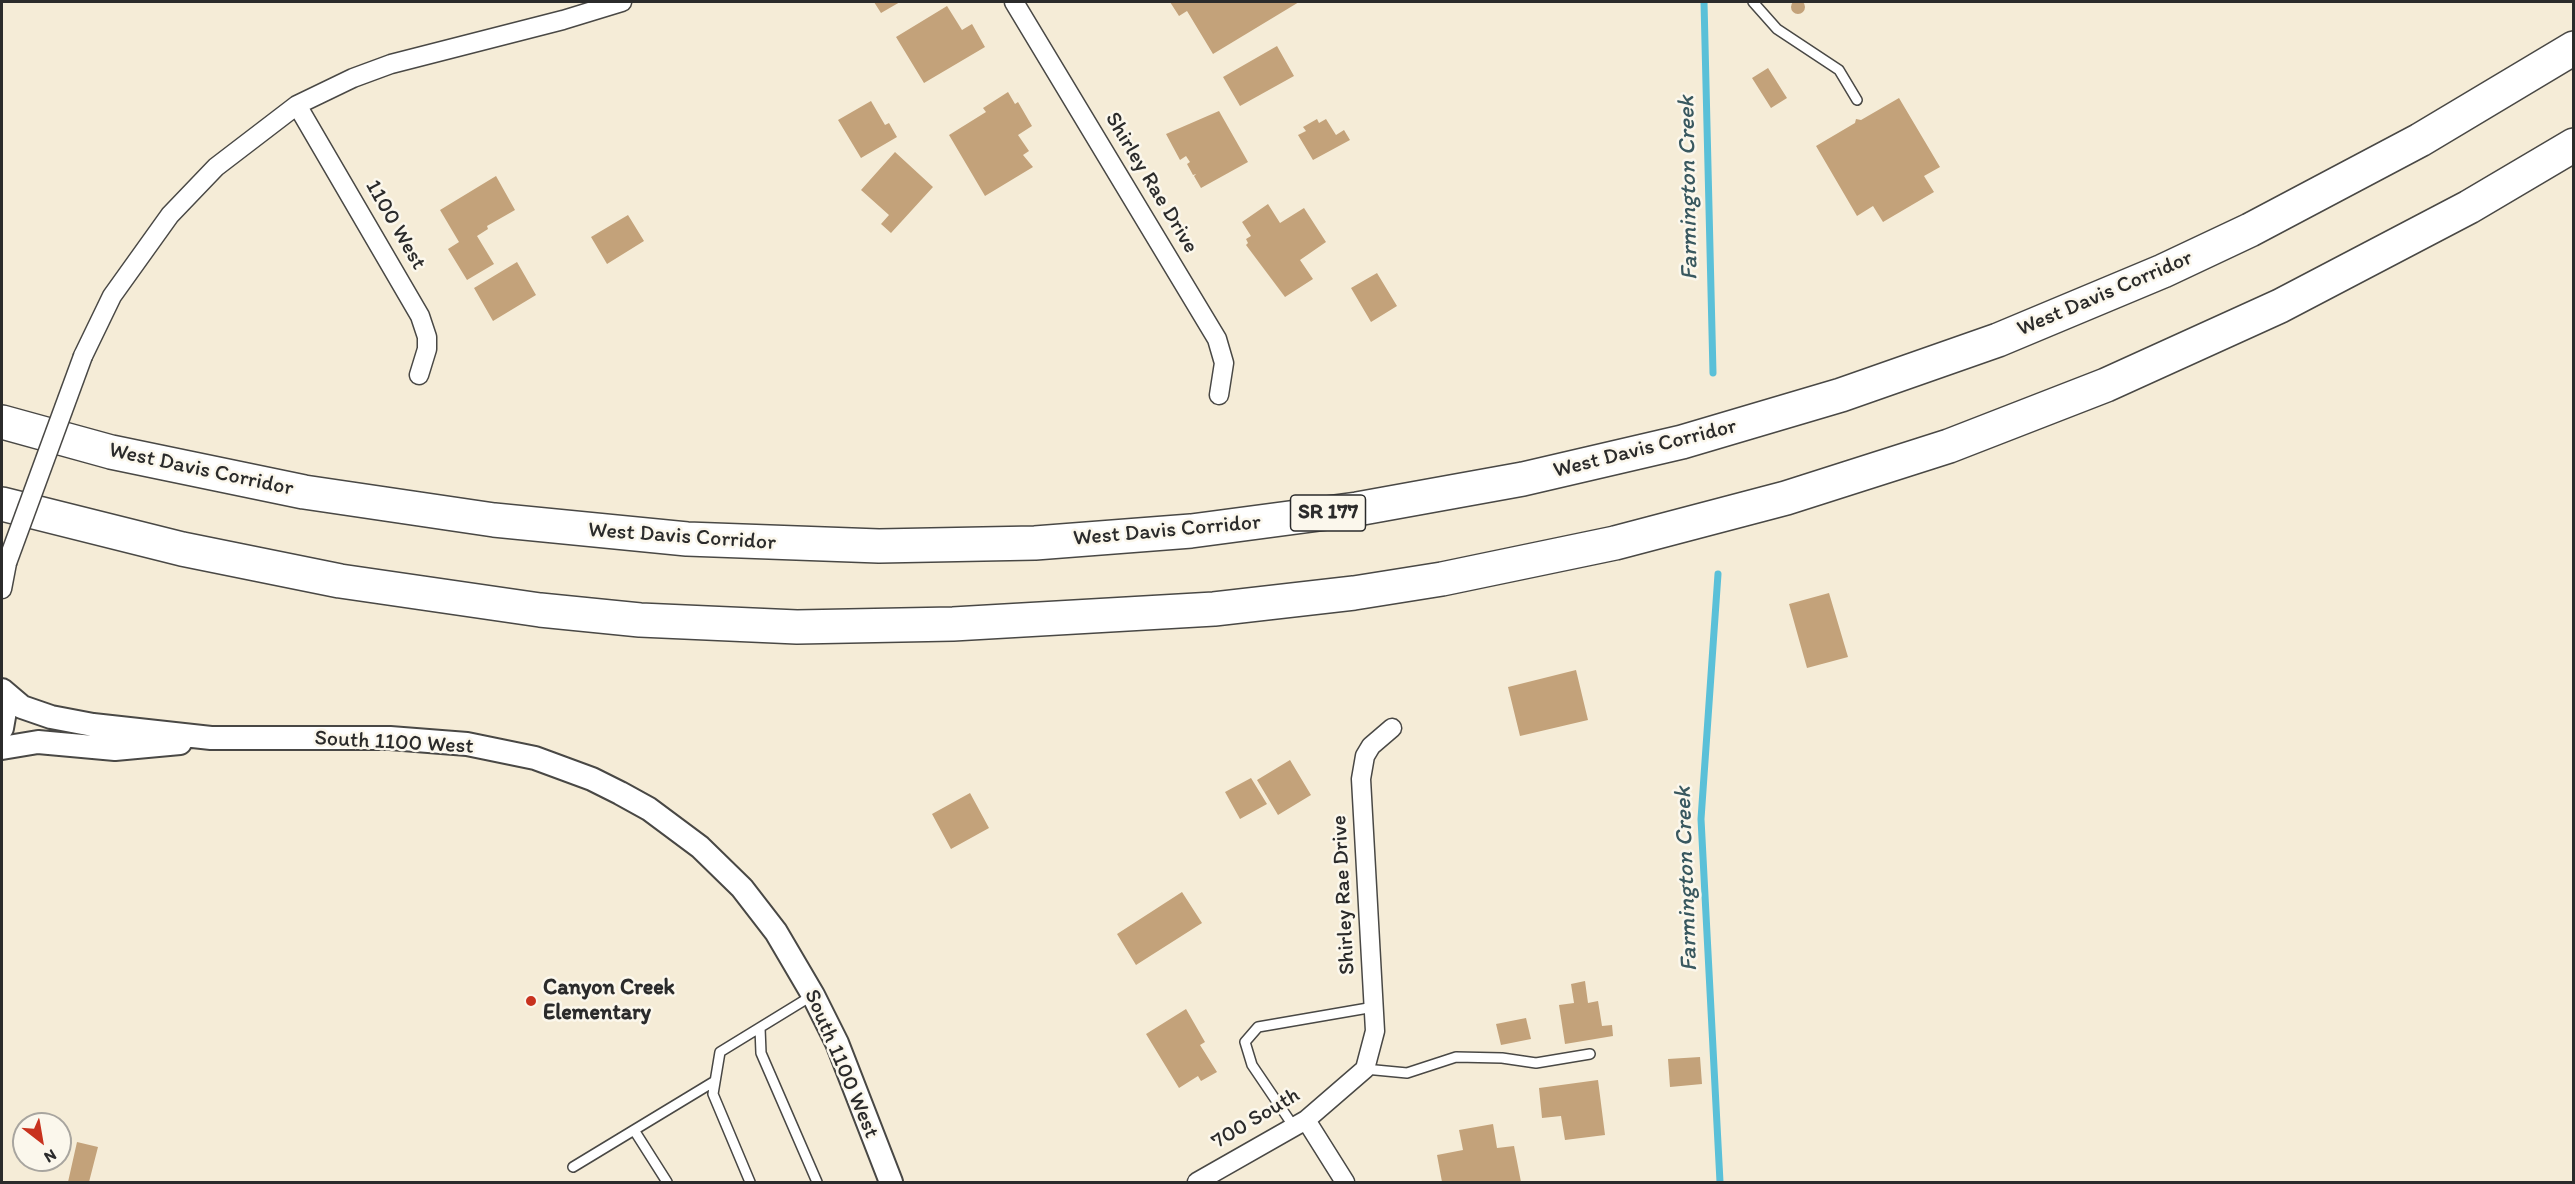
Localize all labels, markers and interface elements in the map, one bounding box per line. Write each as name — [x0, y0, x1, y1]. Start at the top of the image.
water label: Farmington Creek — [1673, 95, 1705, 281]
street label: Shirley Rae Drive — [1099, 108, 1203, 258]
street label: 1100 West — [359, 176, 431, 274]
street label: West Davis Corridor — [2013, 245, 2197, 343]
street label: West Davis Corridor — [1551, 413, 1739, 485]
street label: West Davis Corridor — [106, 438, 296, 502]
road number: SR 177 — [1290, 495, 1366, 531]
street label: West Davis Corridor — [1072, 510, 1262, 552]
street label: West Davis Corridor — [587, 517, 777, 557]
street label: South 1100 West — [314, 726, 474, 760]
water label: Farmington Creek — [1669, 786, 1705, 972]
street label: Shirley Rae Drive — [1327, 815, 1361, 975]
place label: Canyon Creek Elementary — [543, 975, 675, 1026]
street label: South 1100 West — [798, 986, 884, 1142]
marker: Canyon Creek Elementary — [524, 994, 538, 1008]
street label: 700 South — [1207, 1082, 1305, 1156]
north arrow — [12, 1112, 72, 1172]
text: N — [41, 1145, 60, 1167]

